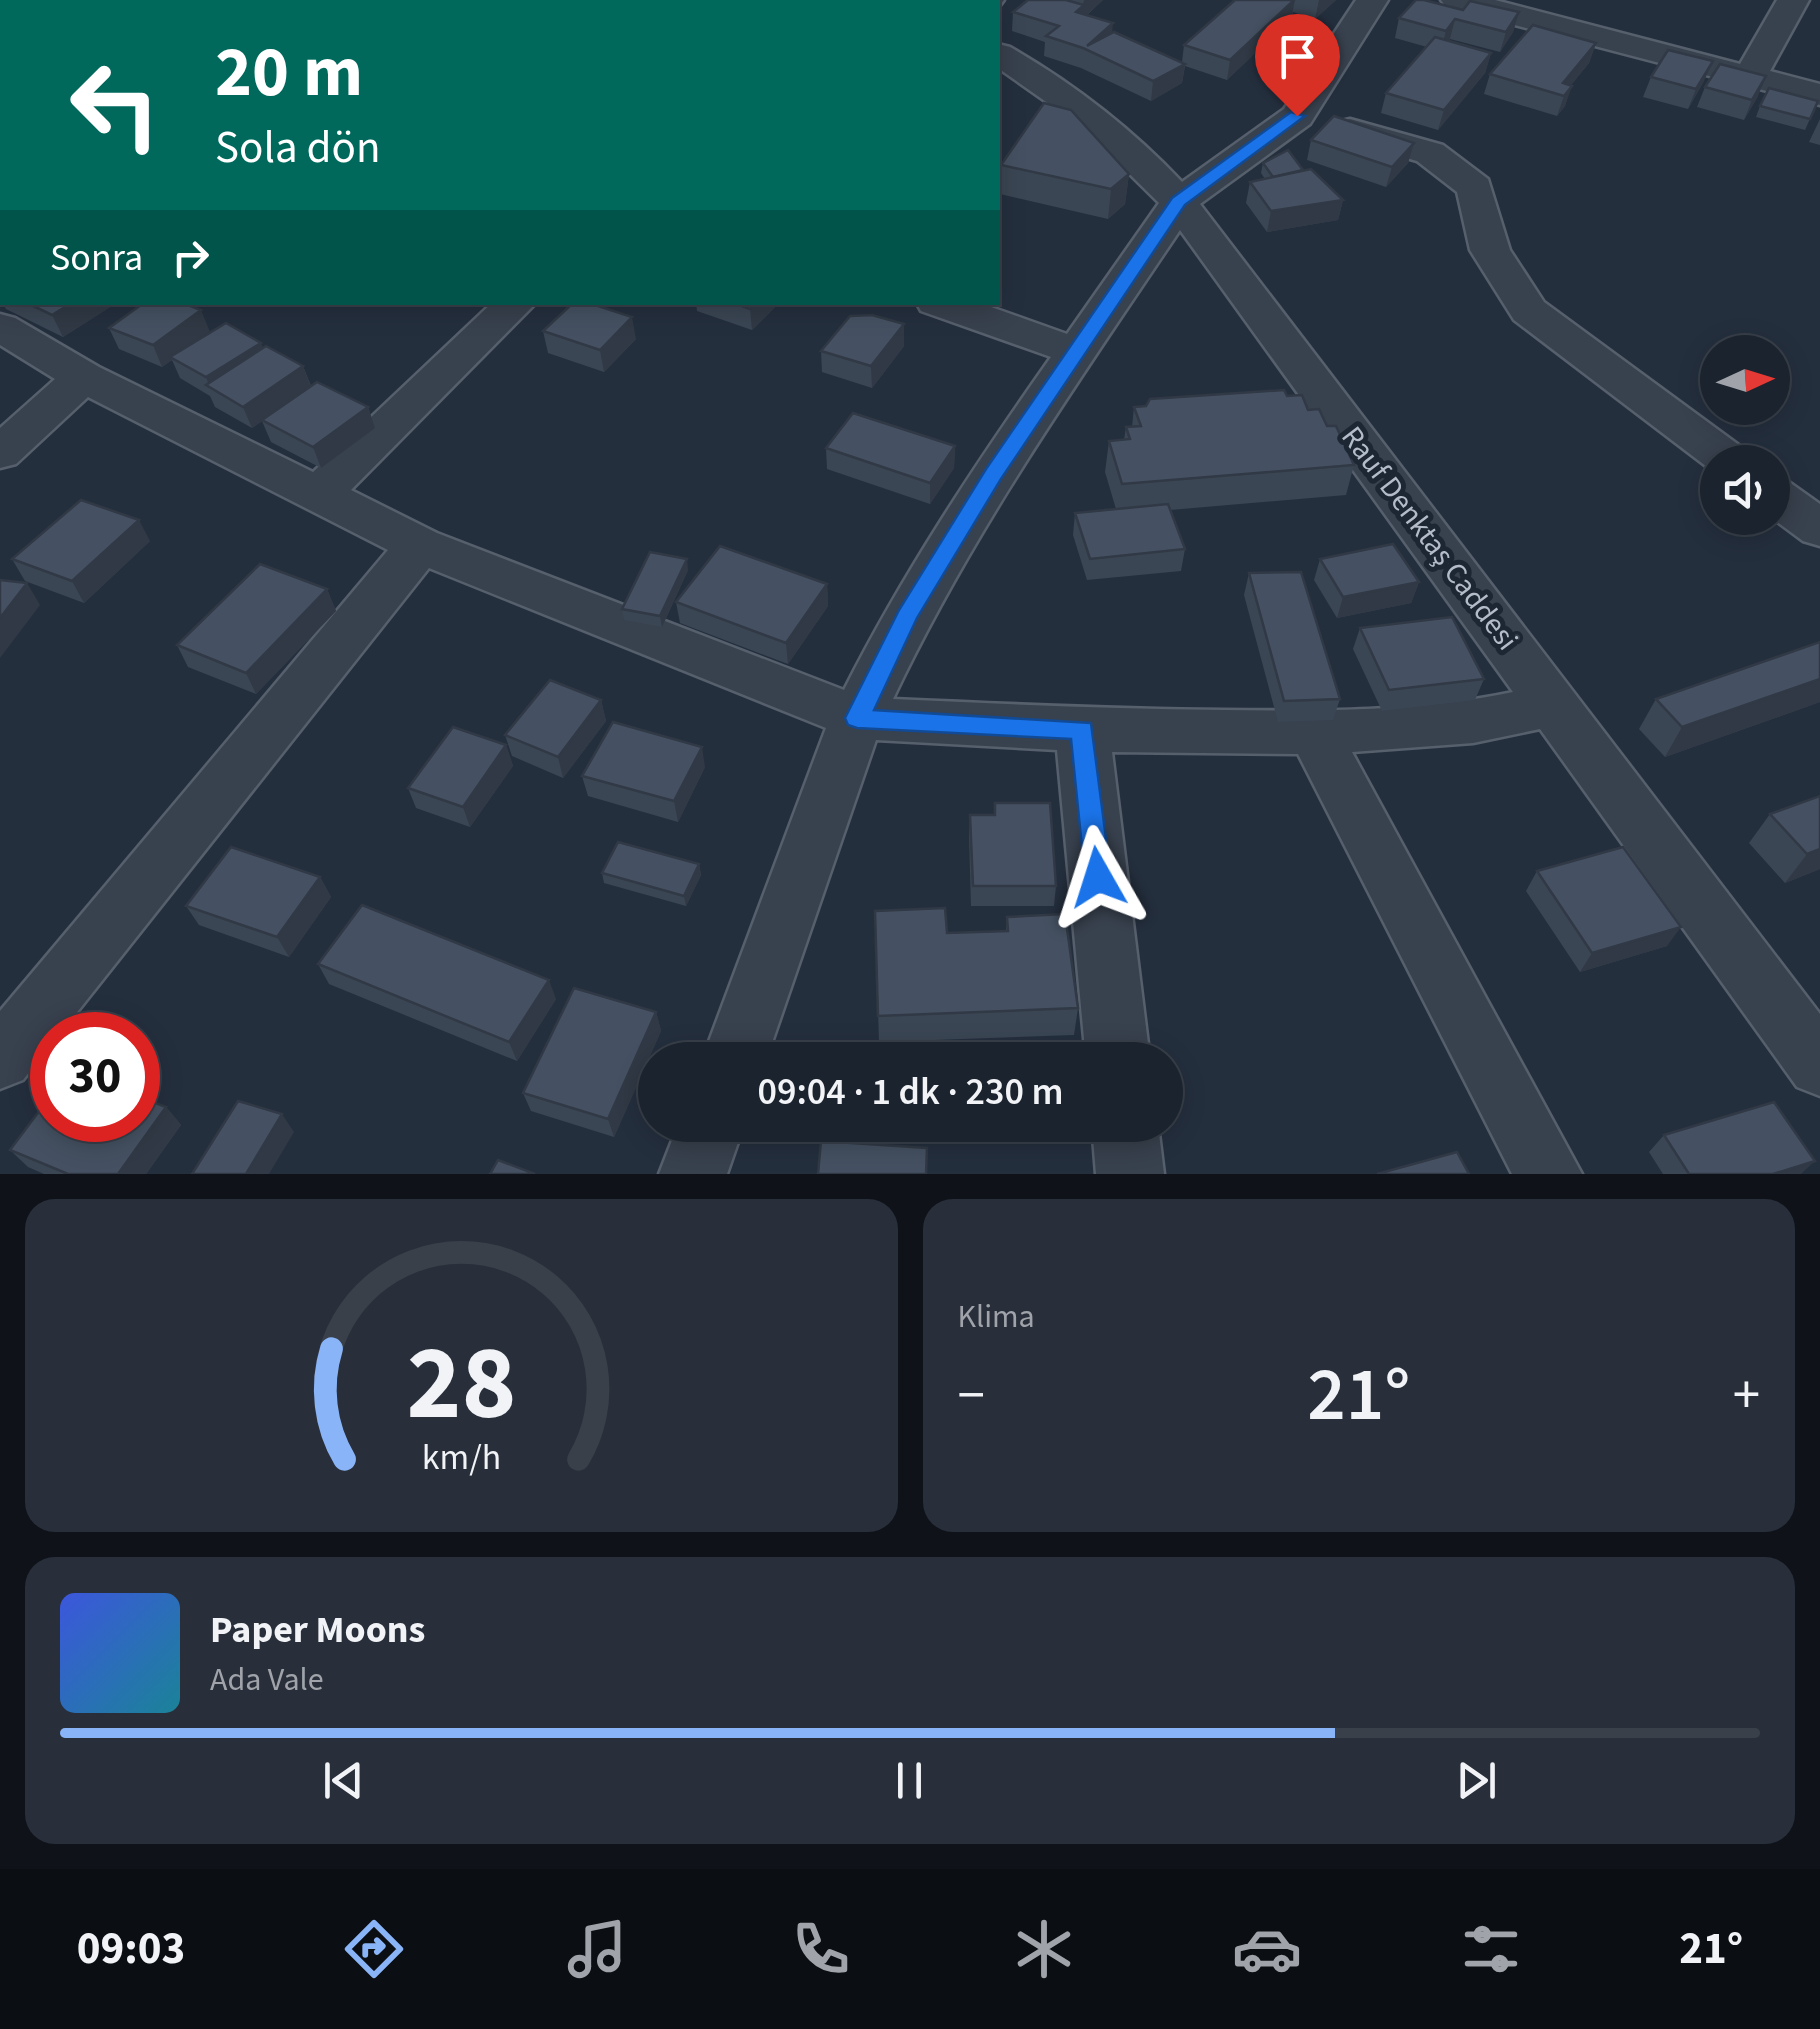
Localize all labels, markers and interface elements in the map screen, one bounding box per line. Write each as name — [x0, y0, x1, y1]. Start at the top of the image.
pin — [1255, 14, 1340, 117]
text: 20 m — [215, 23, 363, 123]
icon: arrive — [1270, 29, 1325, 84]
icon: left — [50, 40, 180, 170]
text: Sola dön — [215, 116, 381, 180]
icon: right — [163, 230, 218, 285]
text: Sonra — [50, 231, 143, 285]
north arrow — [1700, 335, 1790, 425]
map controls — [1700, 335, 1790, 535]
street label: Rauf Denktaş Caddesi — [1331, 417, 1528, 659]
button: sound — [1700, 445, 1790, 535]
position arrow — [1046, 825, 1150, 929]
speed limit sign: 30 — [30, 1012, 160, 1142]
text: 09:04 · 1 dk · 230 m — [757, 1065, 1064, 1119]
text: Klima — [958, 1294, 1035, 1340]
text: 28 — [406, 1311, 516, 1459]
text: 21° — [1307, 1342, 1410, 1449]
text: − — [958, 1357, 985, 1435]
text: + — [1733, 1357, 1760, 1435]
text: km/h — [422, 1432, 501, 1483]
text: Paper Moons — [210, 1603, 425, 1657]
text: Ada Vale — [210, 1657, 324, 1703]
icon: previous — [316, 1753, 371, 1808]
icon: pause — [882, 1753, 937, 1808]
icon: next — [1449, 1753, 1504, 1808]
icon: directions — [339, 1914, 409, 1984]
icon: music — [562, 1914, 632, 1984]
icon: phone — [786, 1914, 856, 1984]
icon: climate — [1009, 1914, 1079, 1984]
icon: car — [1232, 1914, 1302, 1984]
icon: filters — [1456, 1914, 1526, 1984]
text: 09:03 — [77, 1917, 185, 1981]
text: 21° — [1679, 1917, 1743, 1981]

